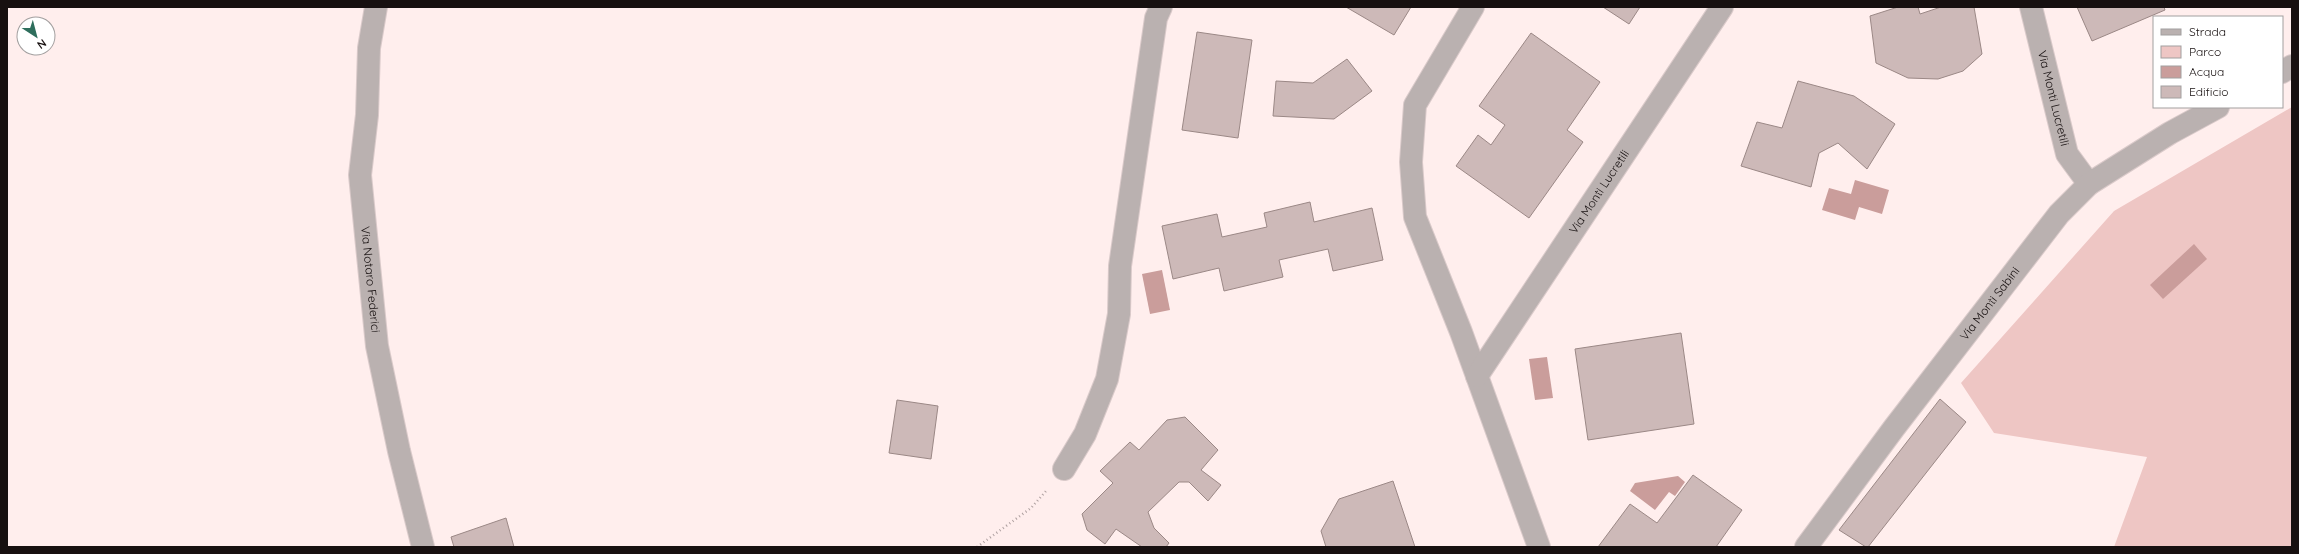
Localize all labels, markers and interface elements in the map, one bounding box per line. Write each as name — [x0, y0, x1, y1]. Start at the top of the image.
north arrow — [16, 16, 56, 56]
legend — [2153, 16, 2283, 108]
text: Strada — [2189, 24, 2226, 39]
text: N — [34, 36, 49, 52]
text: Parco — [2189, 44, 2221, 59]
street label: Via Monti Lucretili — [2035, 49, 2073, 147]
text: Acqua — [2189, 64, 2224, 79]
text: Edificio — [2189, 84, 2229, 99]
street label: Via Monti Lucretili — [1566, 147, 1632, 236]
street label: Via Notaro Federici — [358, 226, 384, 333]
street label: Via Monti Sabini — [1956, 264, 2022, 343]

